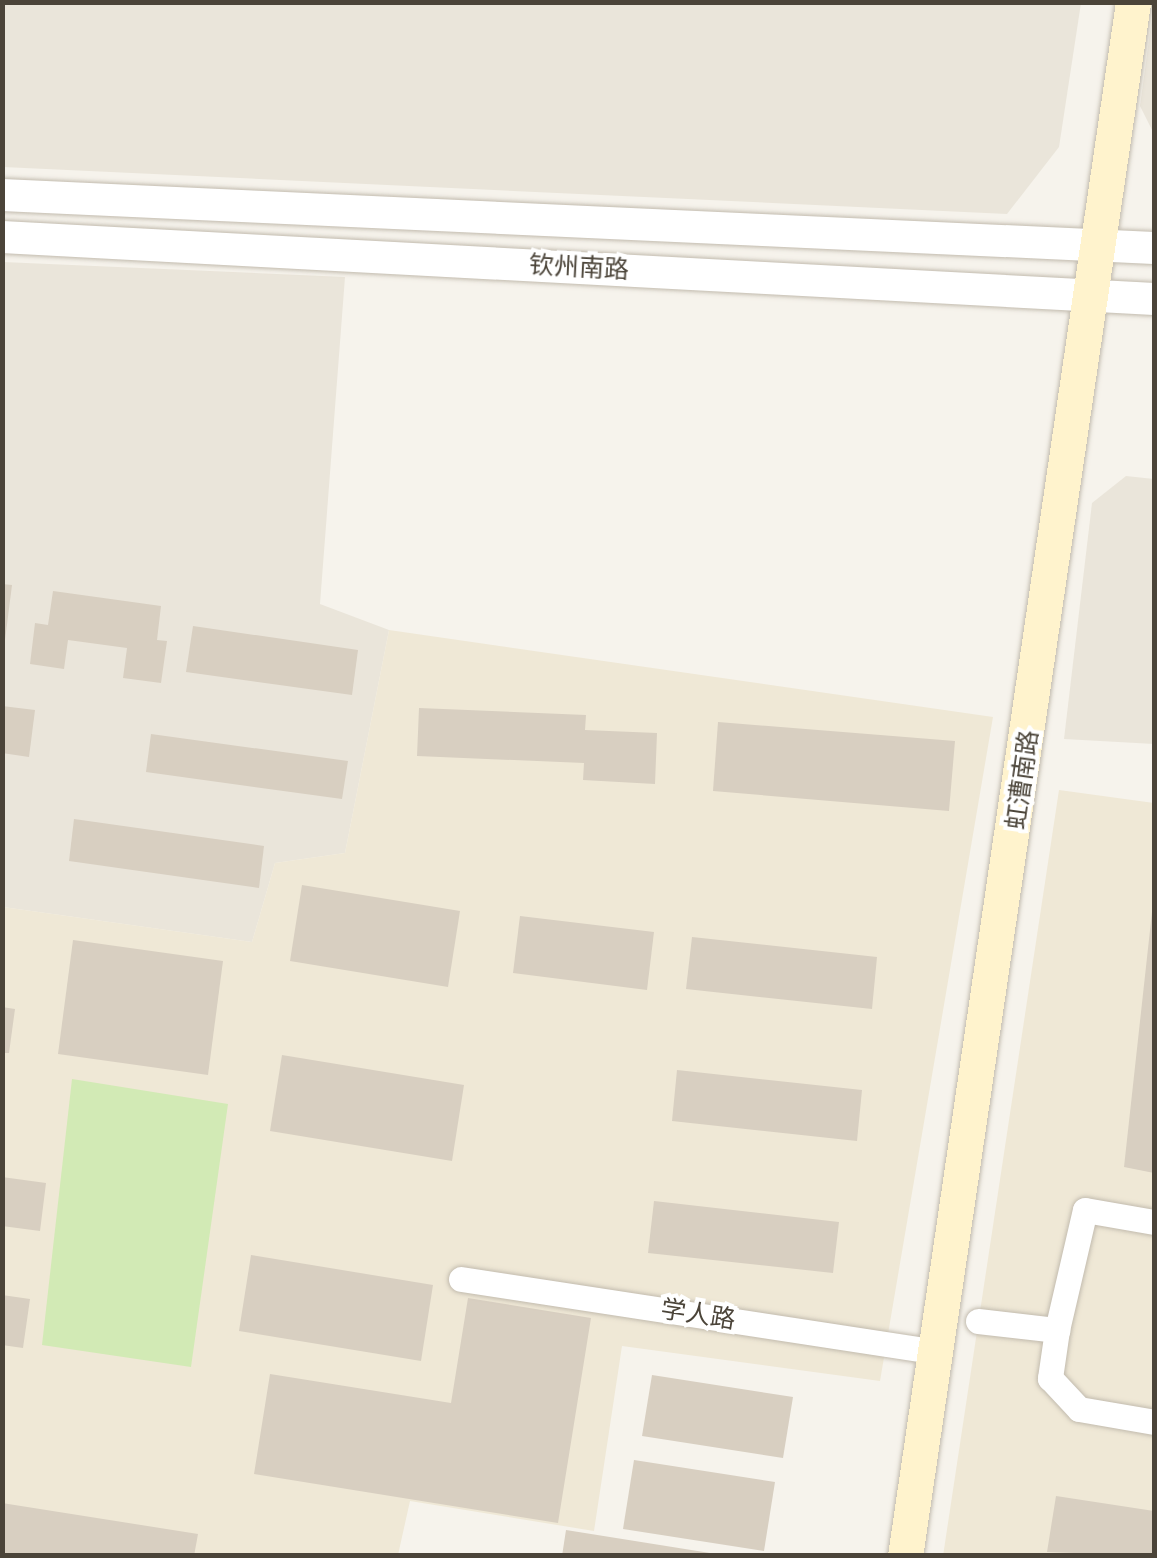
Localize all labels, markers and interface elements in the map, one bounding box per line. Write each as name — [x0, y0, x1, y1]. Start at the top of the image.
street label: 钦州南路 — [528, 250, 630, 286]
street label: 虹漕南路 — [1001, 728, 1045, 832]
street label: 学人路 — [659, 1294, 737, 1336]

